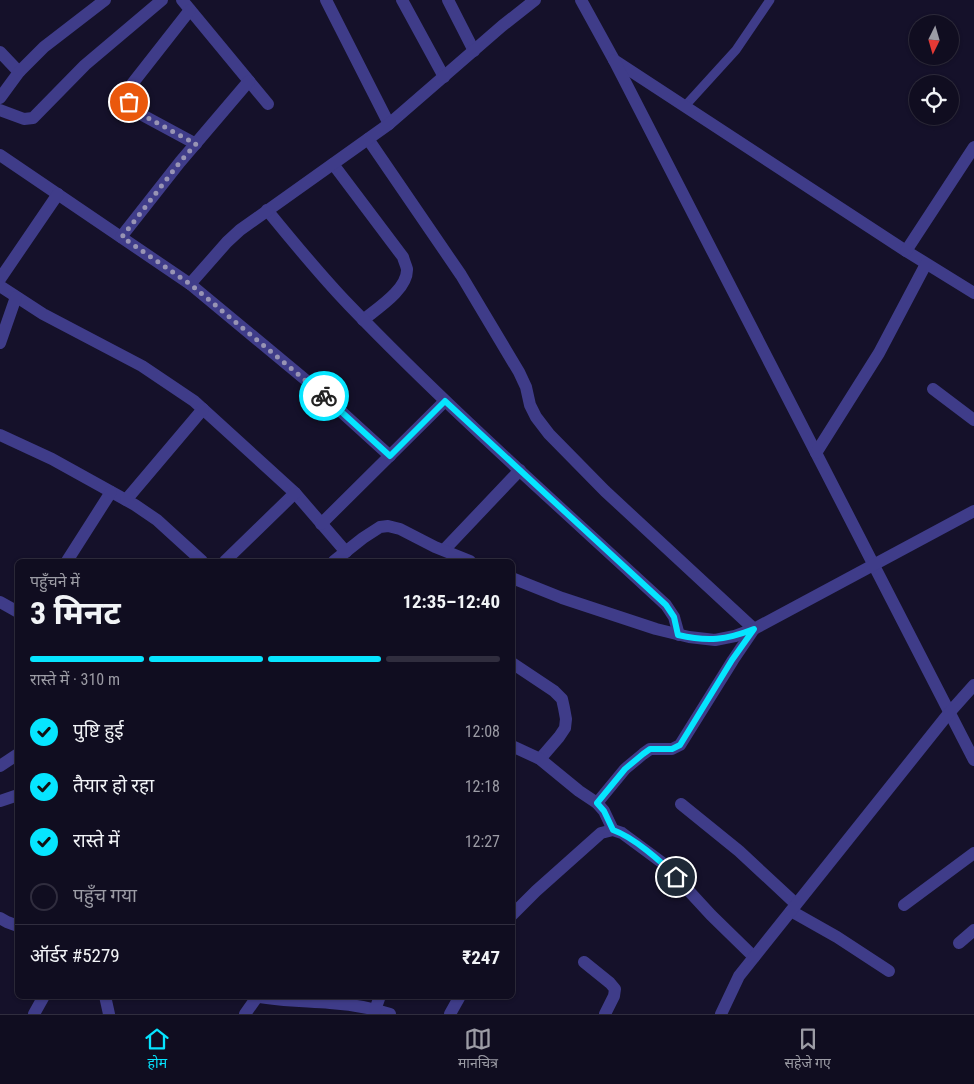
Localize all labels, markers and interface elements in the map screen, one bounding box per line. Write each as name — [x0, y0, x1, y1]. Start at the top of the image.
north arrow — [909, 15, 959, 65]
map controls — [909, 15, 959, 125]
button: locate — [909, 75, 959, 125]
pin — [108, 81, 150, 123]
icon: bag — [115, 88, 143, 116]
courier — [299, 371, 349, 421]
icon: bike — [310, 382, 338, 410]
text: पहुँचने में — [30, 572, 80, 591]
text: 12:35–12:40 — [402, 590, 500, 613]
text: 3 मिनट — [30, 594, 121, 632]
text: रास्ते में · 310 m — [30, 670, 120, 689]
icon: check — [30, 718, 58, 746]
text: पुष्टि हुई — [73, 719, 124, 742]
text: 12:08 — [465, 722, 500, 741]
icon: check — [30, 773, 58, 801]
text: तैयार हो रहा — [73, 774, 154, 797]
text: 12:18 — [465, 777, 500, 796]
icon: check — [30, 828, 58, 856]
text: रास्ते में — [73, 829, 120, 852]
text: 12:27 — [465, 832, 500, 851]
pin — [655, 856, 697, 898]
icon: home — [662, 863, 690, 891]
text: पहुँच गया — [73, 884, 137, 907]
text: ऑर्डर #5279 — [30, 944, 120, 967]
text: ₹247 — [462, 946, 500, 969]
tab: होम — [143, 1025, 171, 1074]
tab: मानचित्र — [458, 1025, 498, 1074]
tab: सहेजे गए — [785, 1025, 831, 1074]

